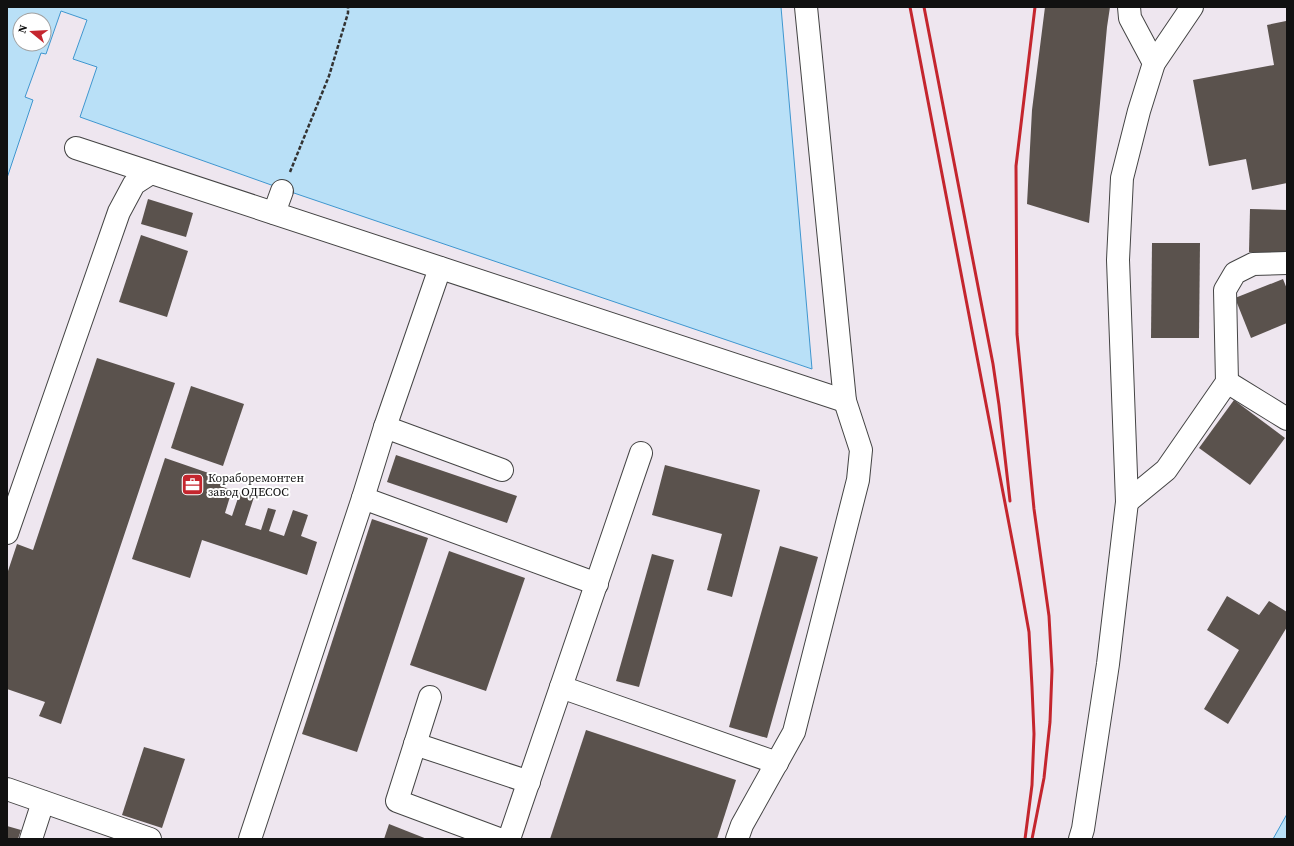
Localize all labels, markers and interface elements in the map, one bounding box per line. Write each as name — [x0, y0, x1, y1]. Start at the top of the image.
north arrow — [12, 12, 52, 52]
text: N — [15, 23, 31, 35]
place label: Кораборемонтен завод ОДЕСОС — [208, 470, 304, 500]
office icon: Кораборемонтен завод ОДЕСОС — [179, 472, 205, 498]

